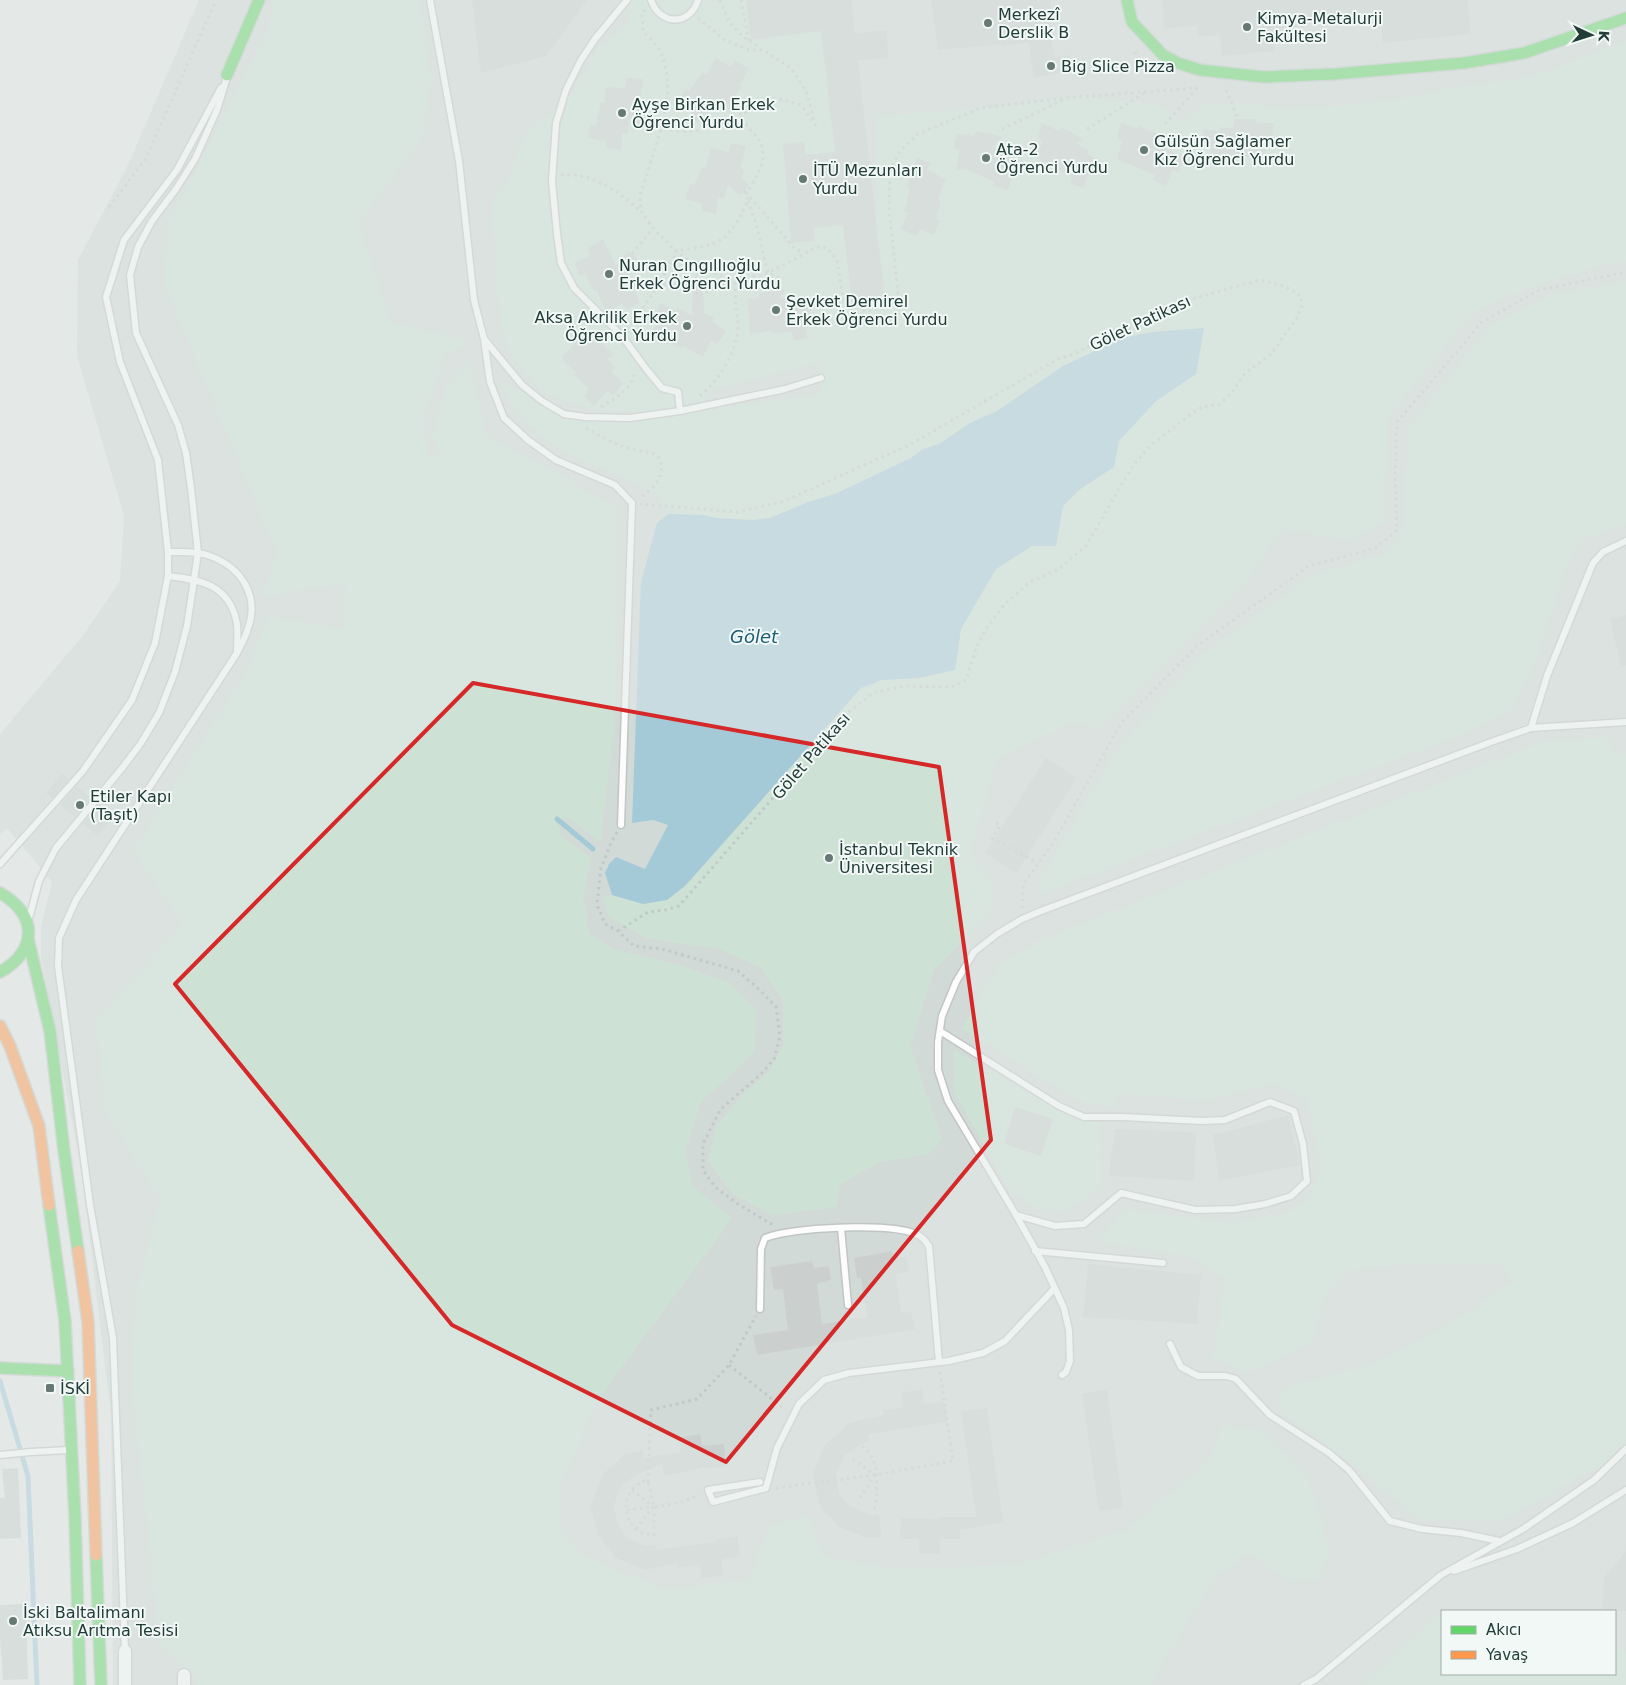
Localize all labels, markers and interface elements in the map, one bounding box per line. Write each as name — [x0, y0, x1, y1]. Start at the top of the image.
place label: Merkezî Derslik B — [998, 5, 1069, 42]
place label: Kimya-Metalurji Fakültesi — [1257, 9, 1382, 46]
north arrow — [1566, 10, 1616, 60]
marker: Merkezî Derslik B — [982, 17, 994, 29]
marker: Kimya-Metalurji Fakültesi — [1241, 21, 1253, 33]
text: K — [1596, 30, 1612, 43]
place label: Big Slice Pizza — [1061, 57, 1175, 76]
marker: Big Slice Pizza — [1045, 60, 1057, 72]
place label: Ayşe Birkan Erkek Öğrenci Yurdu — [632, 95, 776, 132]
marker: Ayşe Birkan Erkek Öğrenci Yurdu — [616, 107, 628, 119]
place label: Gülsün Sağlamer Kız Öğrenci Yurdu — [1154, 132, 1294, 169]
place label: Ata-2 Öğrenci Yurdu — [996, 140, 1108, 177]
marker: Gülsün Sağlamer Kız Öğrenci Yurdu — [1138, 144, 1150, 156]
marker: Ata-2 Öğrenci Yurdu — [980, 152, 992, 164]
place label: İTÜ Mezunları Yurdu — [812, 161, 922, 198]
marker: İTÜ Mezunları Yurdu — [797, 173, 809, 185]
place label: Nuran Cıngıllıoğlu Erkek Öğrenci Yurdu — [619, 256, 781, 293]
marker: Nuran Cıngıllıoğlu Erkek Öğrenci Yurdu — [603, 268, 615, 280]
street label: Gölet Patikası — [1087, 291, 1193, 355]
place label: Şevket Demirel Erkek Öğrenci Yurdu — [786, 292, 948, 329]
marker: Şevket Demirel Erkek Öğrenci Yurdu — [770, 304, 782, 316]
place label: Aksa Akrilik Erkek Öğrenci Yurdu — [535, 308, 678, 345]
marker: Aksa Akrilik Erkek Öğrenci Yurdu — [681, 320, 693, 332]
water label: Gölet — [730, 626, 779, 647]
street label: Gölet Patikası — [768, 709, 854, 803]
place label: Etiler Kapı (Taşıt) — [90, 787, 171, 824]
marker: Etiler Kapı (Taşıt) — [74, 799, 86, 811]
place label: İstanbul Teknik Üniversitesi — [839, 840, 959, 877]
marker: İstanbul Teknik Üniversitesi — [823, 852, 835, 864]
place label: İSKİ — [60, 1379, 90, 1398]
marker: İSKİ — [44, 1382, 56, 1394]
place label: İski Baltalimanı Atıksu Arıtma Tesisi — [23, 1603, 178, 1640]
legend — [1441, 1610, 1616, 1675]
marker: İski Baltalimanı Atıksu Arıtma Tesisi — [7, 1615, 19, 1627]
text: Akıcı — [1486, 1621, 1522, 1639]
text: Yavaş — [1485, 1646, 1528, 1664]

